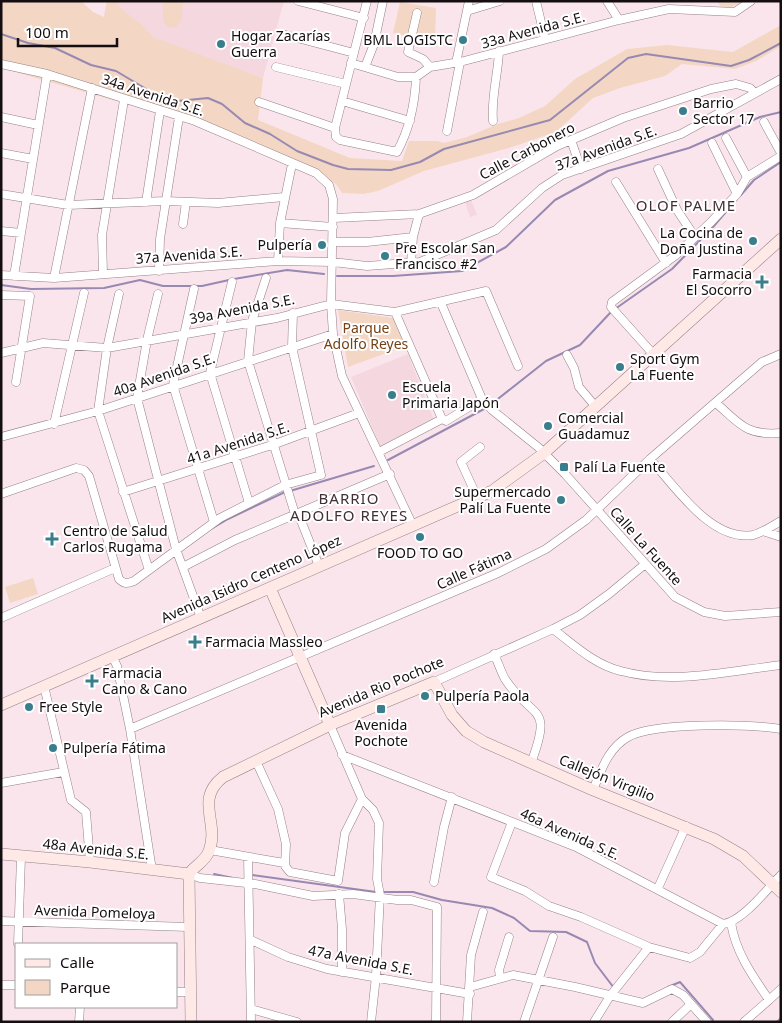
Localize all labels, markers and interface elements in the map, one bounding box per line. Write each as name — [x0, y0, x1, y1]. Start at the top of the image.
street label: 33a Avenida S.E. — [479, 7, 587, 53]
scale bar — [18, 15, 116, 47]
text: 100 m — [25, 22, 69, 42]
place label: Hogar Zacarías Guerra — [231, 26, 330, 61]
place label: BML LOGISTC — [363, 30, 453, 49]
marker: BML LOGISTC — [457, 34, 469, 46]
marker: Hogar Zacarías Guerra — [215, 38, 227, 50]
street label: 34a Avenida S.E. — [99, 69, 207, 120]
place label: Barrio Sector 17 — [693, 93, 754, 128]
marker: Barrio Sector 17 — [677, 105, 689, 117]
street label: Calle Carbonero — [476, 117, 578, 184]
street label: 37a Avenida S.E. — [552, 120, 659, 175]
district label: OLOF PALME — [636, 195, 736, 215]
place label: La Cocina de Doña Justina — [660, 223, 743, 258]
place label: Pulpería — [258, 235, 312, 254]
marker: La Cocina de Doña Justina — [747, 235, 759, 247]
place label: Pre Escolar San Francisco #2 — [395, 238, 495, 273]
marker: Pulpería — [316, 239, 328, 251]
street label: 37a Avenida S.E. — [135, 241, 243, 268]
marker: Pre Escolar San Francisco #2 — [379, 250, 391, 262]
place label: Farmacia El Socorro — [686, 264, 752, 299]
marker: Farmacia El Socorro — [756, 276, 768, 288]
street label: 39a Avenida S.E. — [188, 289, 296, 328]
park label: Parque Adolfo Reyes — [324, 318, 409, 353]
street label: 40a Avenida S.E. — [110, 348, 217, 401]
place label: Sport Gym La Fuente — [630, 349, 700, 384]
marker: Sport Gym La Fuente — [614, 361, 626, 373]
place label: Escuela Primaria Japón — [402, 377, 499, 412]
marker: Escuela Primaria Japón — [386, 389, 398, 401]
place label: Comercial Guadamuz — [558, 408, 630, 443]
street label: 41a Avenida S.E. — [184, 417, 292, 468]
marker: Comercial Guadamuz — [542, 420, 554, 432]
place label: Palí La Fuente — [574, 457, 666, 476]
marker: Palí La Fuente — [558, 461, 570, 473]
place label: Supermercado Palí La Fuente — [454, 482, 551, 517]
district label: BARRIO ADOLFO REYES — [290, 488, 408, 525]
marker: Supermercado Palí La Fuente — [555, 494, 567, 506]
street label: Calle La Fuente — [606, 502, 687, 589]
place label: Centro de Salud Carlos Rugama — [63, 521, 168, 556]
street label: Avenida Isidro Centeno López — [158, 530, 344, 627]
marker: FOOD TO GO — [414, 531, 426, 543]
marker: Centro de Salud Carlos Rugama — [45, 532, 59, 546]
place label: FOOD TO GO — [377, 543, 463, 562]
street label: Calle Fátima — [433, 544, 514, 594]
place label: Farmacia Massleo — [205, 632, 323, 651]
marker: Farmacia Massleo — [189, 636, 201, 648]
street label: Avenida Rio Pochote — [315, 651, 447, 722]
place label: Farmacia Cano & Cano — [102, 663, 187, 698]
marker: Farmacia Cano & Cano — [86, 675, 98, 687]
place label: Pulpería Paola — [435, 686, 529, 705]
marker: Pulpería Paola — [419, 690, 431, 702]
place label: Free Style — [39, 697, 103, 716]
marker: Free Style — [23, 701, 35, 713]
marker: Avenida Pochote — [375, 703, 387, 715]
place label: Avenida Pochote — [354, 715, 408, 750]
place label: Pulpería Fátima — [63, 738, 166, 757]
marker: Pulpería Fátima — [47, 742, 59, 754]
street label: Callejón Virgilio — [556, 750, 658, 805]
street label: 46a Avenida S.E. — [518, 803, 623, 864]
street label: 48a Avenida S.E. — [42, 833, 150, 864]
street label: Avenida Pomeloya — [34, 900, 156, 923]
street label: 47a Avenida S.E. — [307, 940, 415, 979]
legend — [15, 943, 178, 1008]
text: Calle — [60, 952, 94, 972]
text: Parque — [60, 977, 110, 997]

